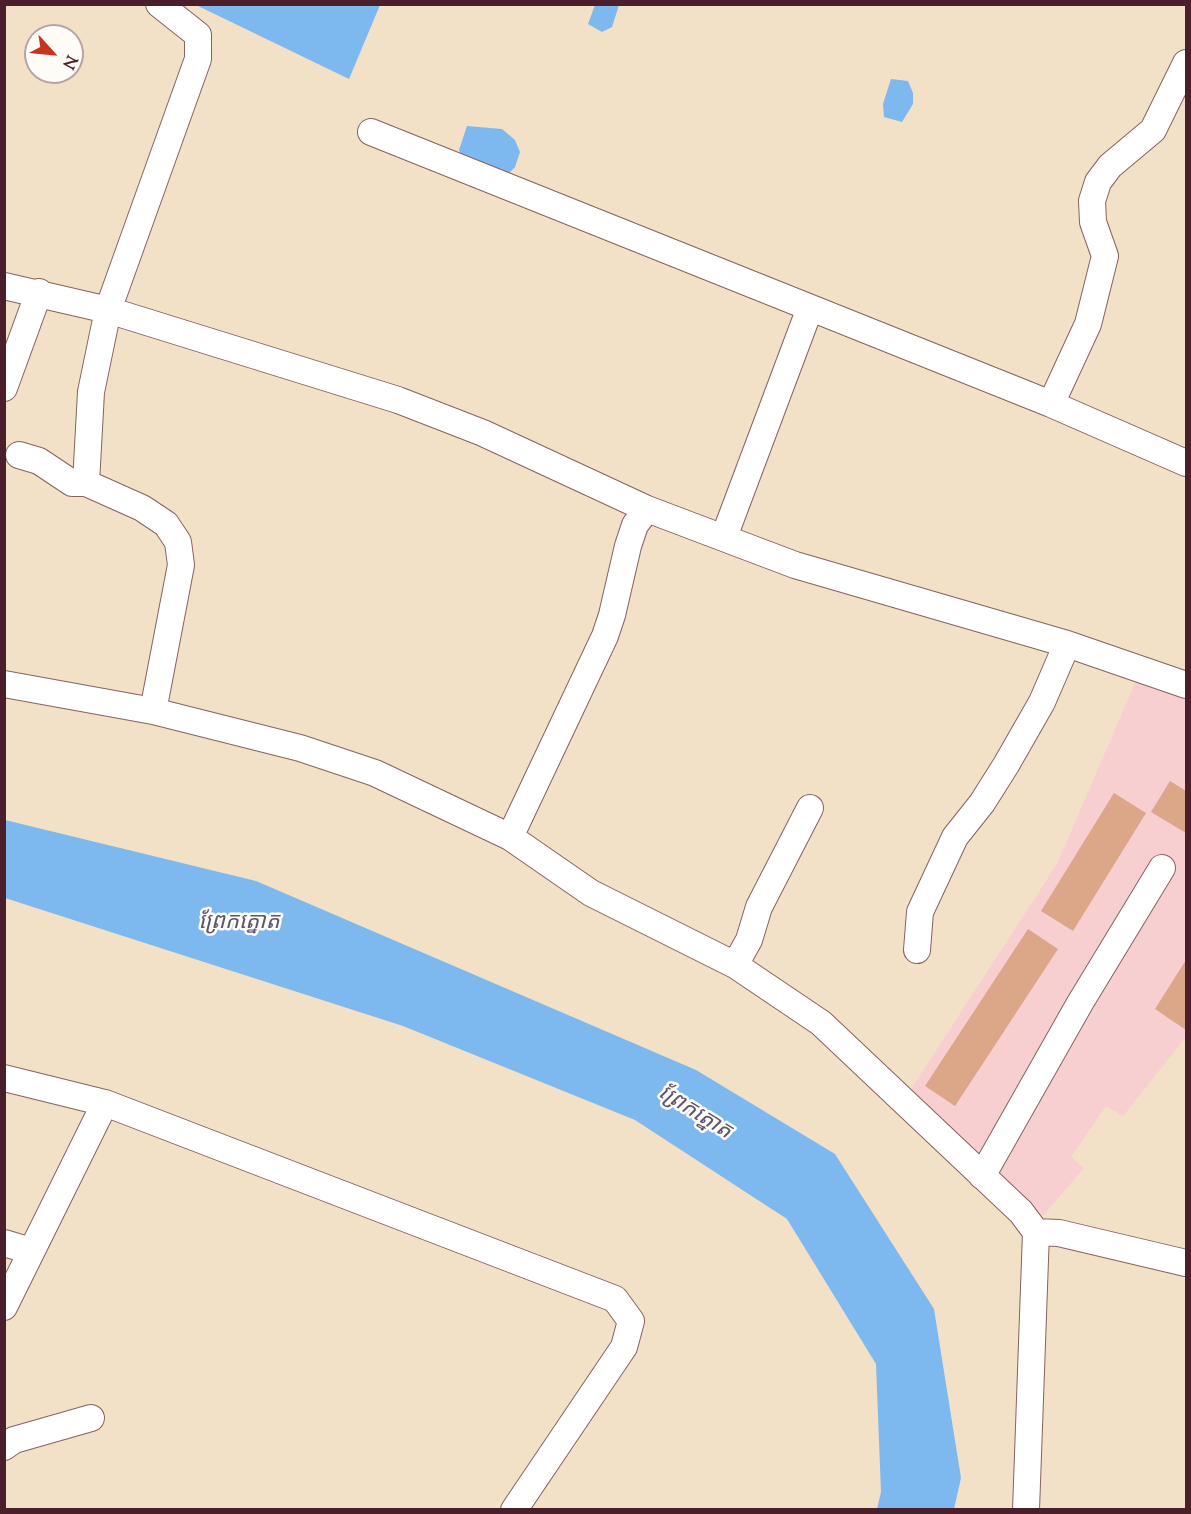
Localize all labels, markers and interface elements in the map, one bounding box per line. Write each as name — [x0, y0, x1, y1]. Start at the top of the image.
north arrow — [24, 24, 84, 84]
text: N — [56, 51, 82, 72]
water label: ព្រែកត្នោត — [198, 911, 280, 937]
water label: ព្រែកត្នោត — [653, 1081, 735, 1147]

